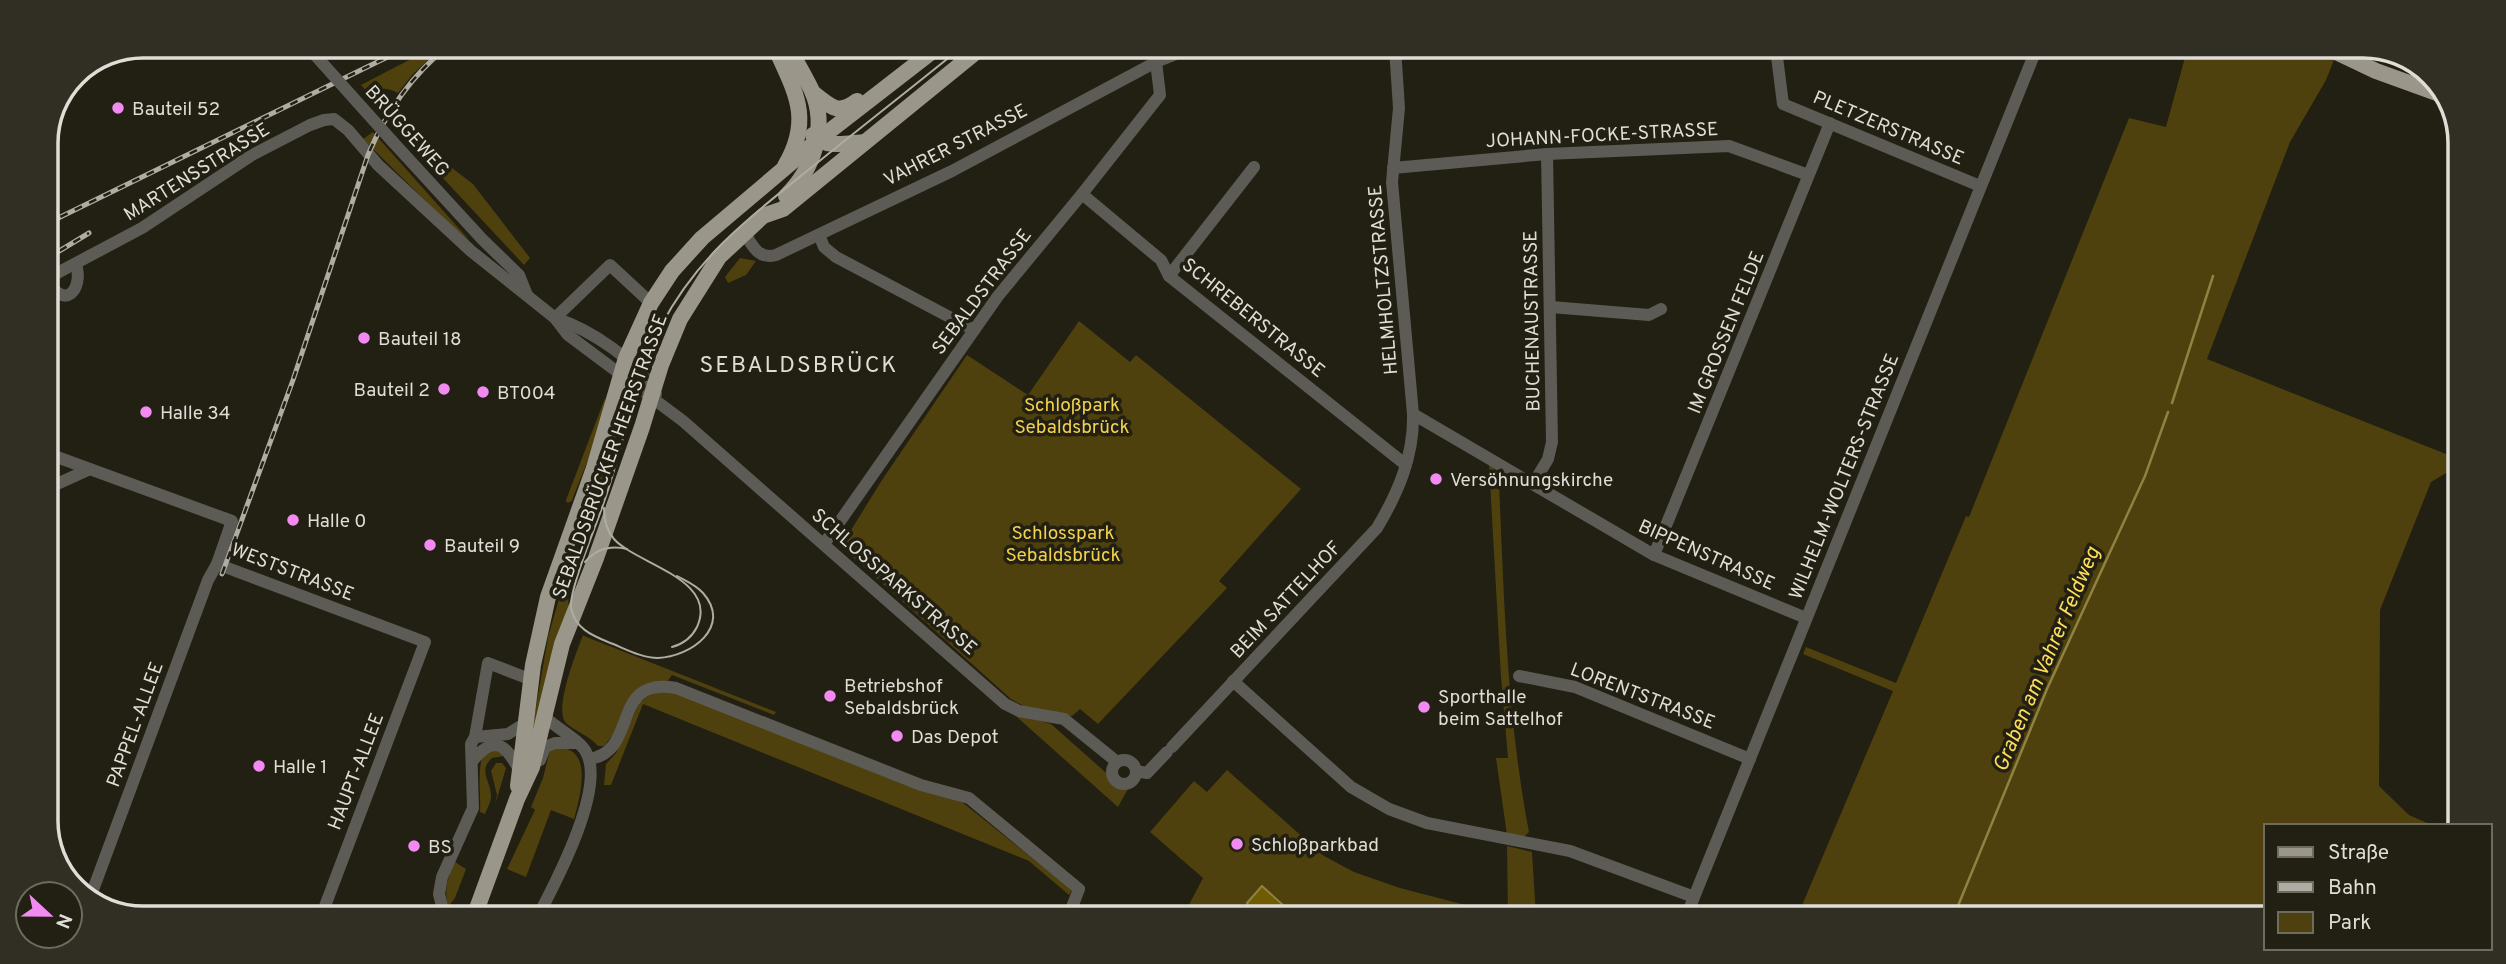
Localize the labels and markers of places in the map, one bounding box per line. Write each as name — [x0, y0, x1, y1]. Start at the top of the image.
place label: Bauteil 52 — [132, 98, 220, 122]
marker: Bauteil 52 — [110, 100, 126, 116]
place label: Bauteil 18 — [378, 328, 462, 352]
marker: Bauteil 18 — [356, 330, 372, 346]
place label: Bauteil 2 — [354, 379, 430, 403]
marker: Bauteil 2 — [436, 381, 452, 397]
place label: BT004 — [497, 382, 556, 406]
marker: BT004 — [475, 384, 491, 400]
place label: Halle 34 — [160, 402, 231, 426]
marker: Halle 34 — [138, 404, 154, 420]
place label: Versöhnungskirche — [1450, 469, 1613, 493]
marker: Versöhnungskirche — [1428, 471, 1444, 487]
place label: Halle 0 — [307, 510, 367, 534]
marker: Halle 0 — [285, 512, 301, 528]
place label: Bauteil 9 — [444, 535, 520, 559]
marker: Bauteil 9 — [422, 537, 438, 553]
place label: Betriebshof Sebaldsbrück — [844, 675, 959, 721]
place label: Sporthalle beim Sattelhof — [1438, 686, 1563, 732]
marker: Betriebshof Sebaldsbrück — [822, 688, 838, 704]
marker: Sporthalle beim Sattelhof — [1416, 699, 1432, 715]
place label: Das Depot — [911, 726, 999, 750]
marker: Das Depot — [889, 728, 905, 744]
place label: Halle 1 — [273, 756, 327, 780]
marker: Halle 1 — [251, 758, 267, 774]
place label: Schloßparkbad — [1251, 834, 1379, 858]
place label: BS — [428, 836, 452, 860]
marker: Schloßparkbad — [1229, 836, 1245, 852]
marker: BS — [406, 838, 422, 854]

